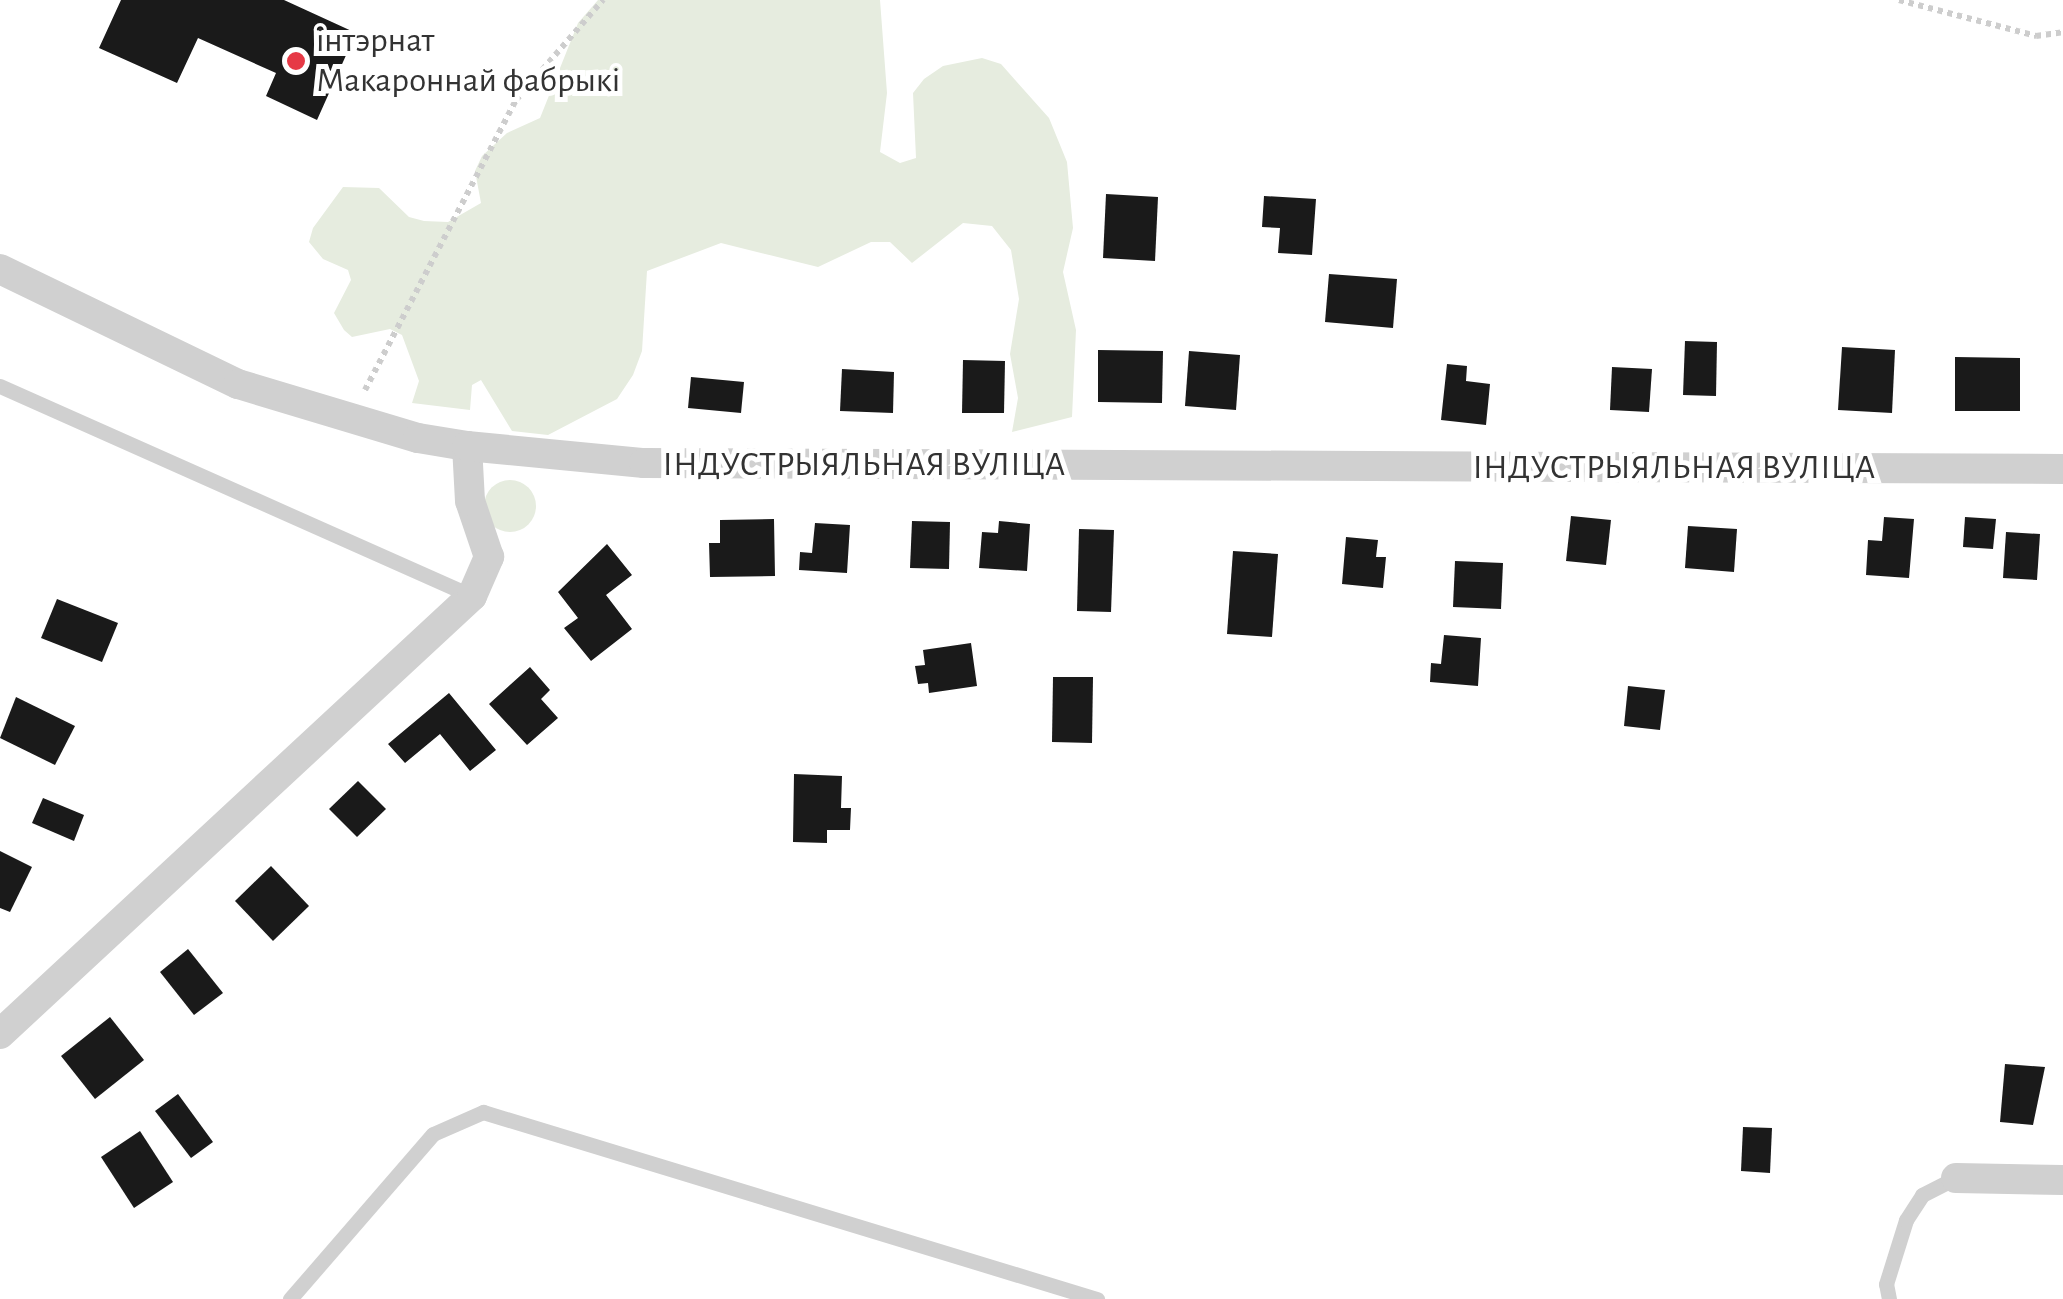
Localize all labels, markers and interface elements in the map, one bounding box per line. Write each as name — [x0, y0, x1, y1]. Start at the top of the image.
place label: інтэрнат Макароннай фабрыкі — [316, 20, 620, 102]
marker: інтэрнат Макароннай фабрыкі — [285, 50, 307, 72]
street label: ІНДУСТРЫЯЛЬНАЯ ВУЛІЦА — [663, 444, 1065, 486]
street label: ІНДУСТРЫЯЛЬНАЯ ВУЛІЦА — [1473, 447, 1875, 489]

